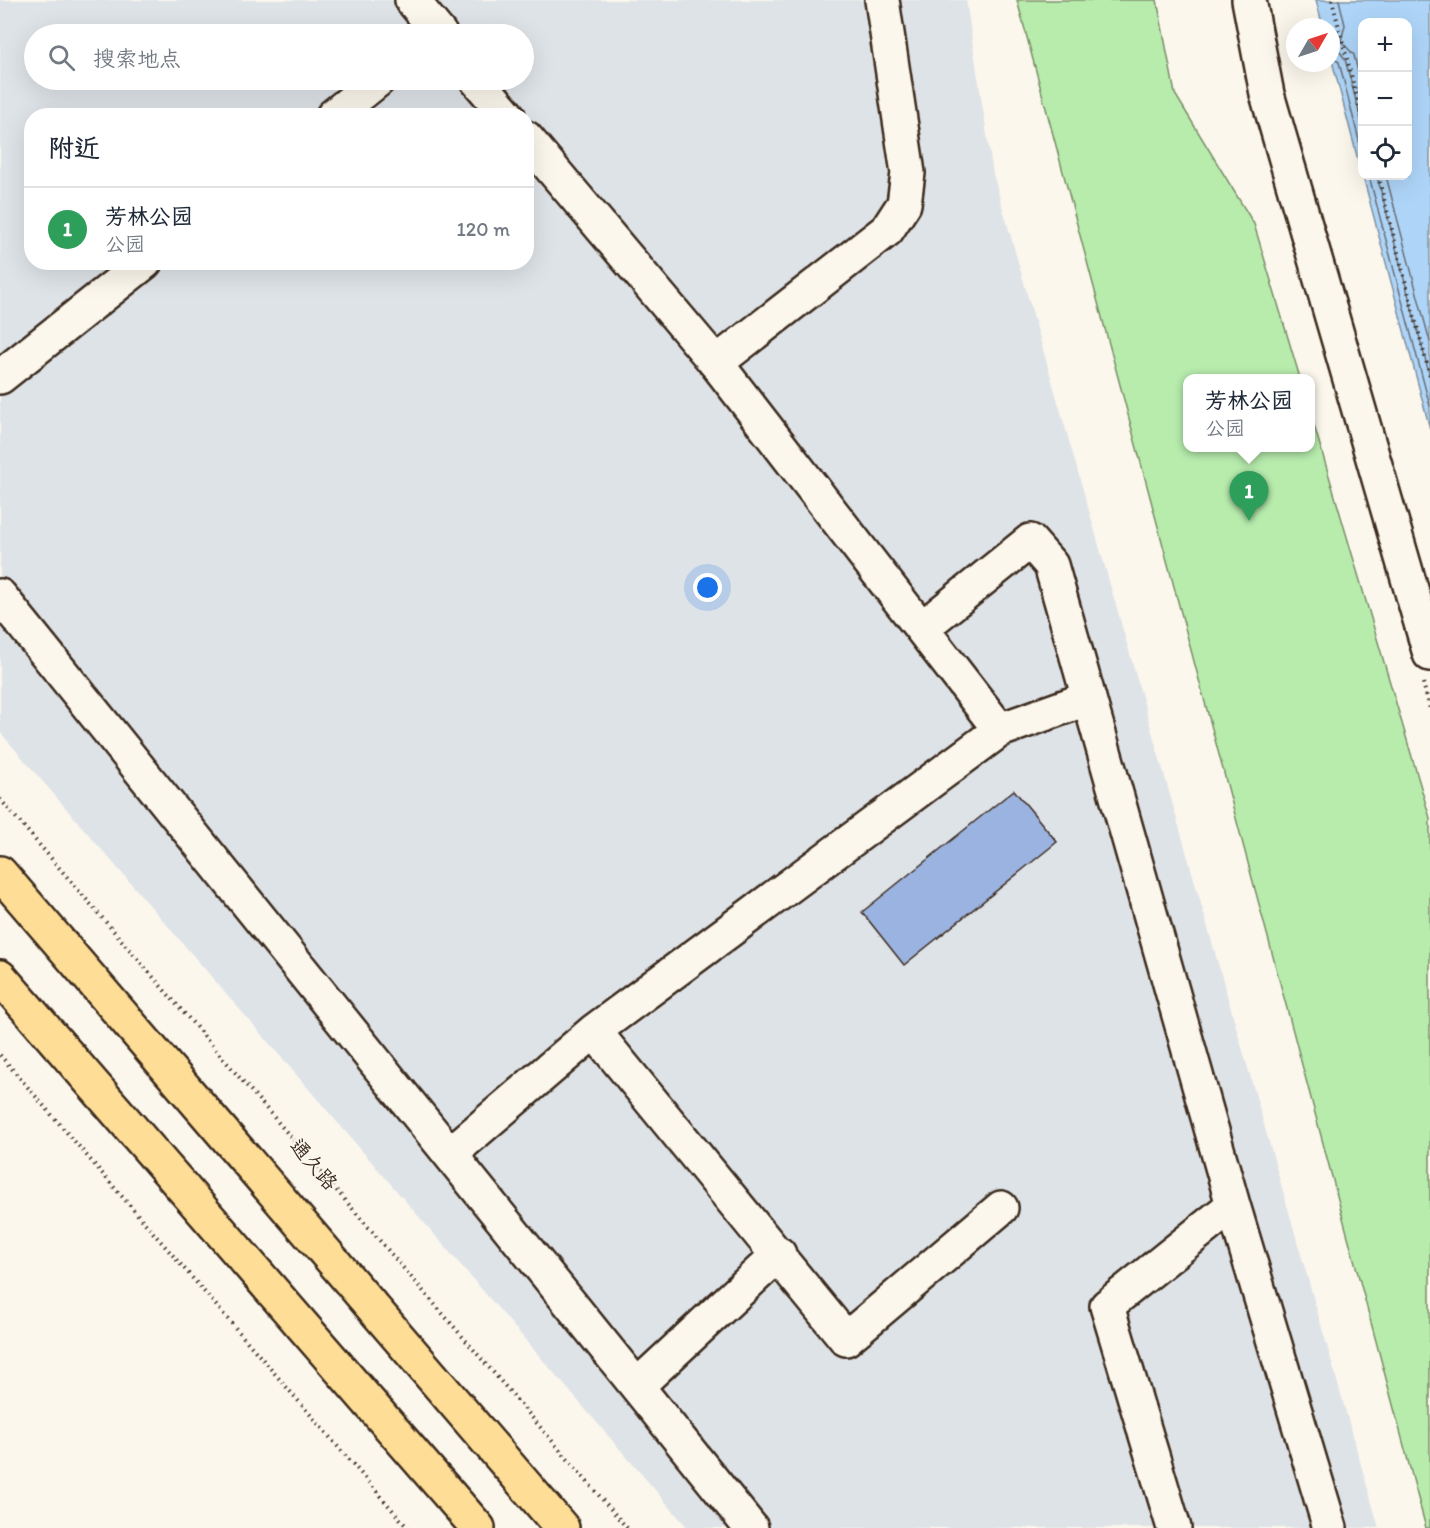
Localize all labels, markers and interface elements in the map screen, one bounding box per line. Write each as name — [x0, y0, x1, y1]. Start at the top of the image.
north arrow — [1286, 18, 1340, 72]
map controls — [1358, 18, 1412, 180]
button: + — [1358, 18, 1412, 72]
search box — [24, 24, 534, 90]
icon: search — [45, 41, 78, 74]
text: 搜索地点 — [93, 45, 181, 72]
button: − — [1358, 72, 1412, 126]
button: locate — [1358, 126, 1412, 180]
text: 附近 — [48, 132, 100, 164]
text: 芳林公园 — [105, 203, 193, 230]
text: 1 — [63, 217, 72, 241]
text: 120 m — [457, 217, 510, 241]
text: 公园 — [105, 232, 145, 256]
popup — [1183, 374, 1315, 452]
text: 芳林公园 — [1205, 387, 1293, 414]
text: 公园 — [1205, 416, 1245, 440]
pin: 1 — [1230, 472, 1268, 521]
your location — [693, 573, 722, 602]
street label: 通久路 — [285, 1133, 343, 1195]

